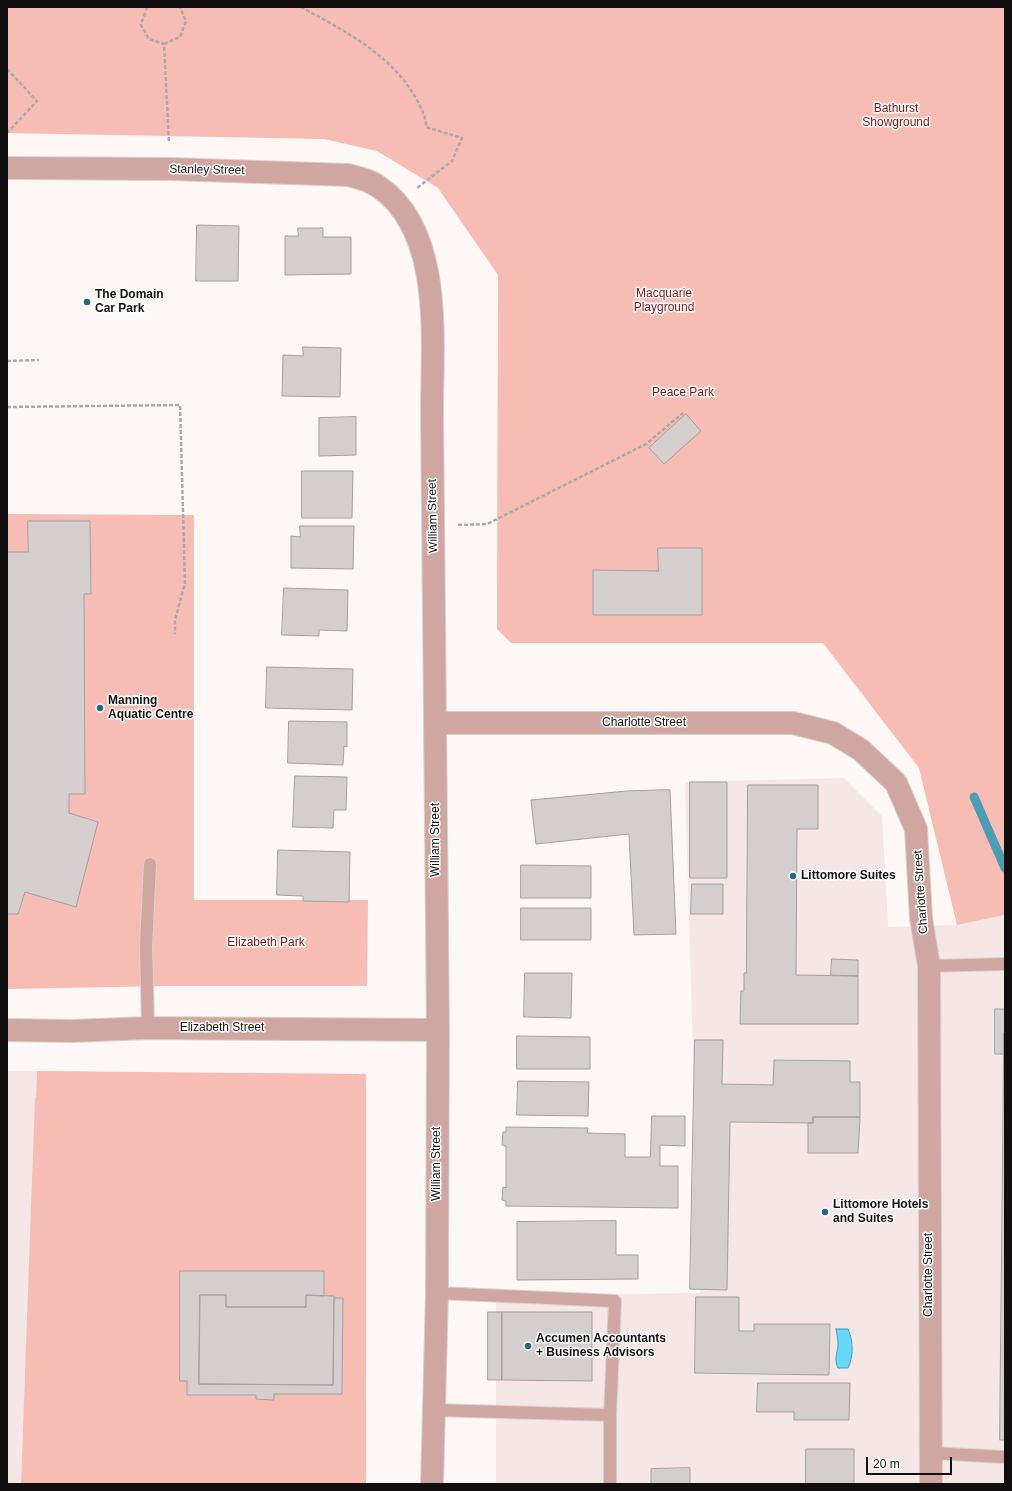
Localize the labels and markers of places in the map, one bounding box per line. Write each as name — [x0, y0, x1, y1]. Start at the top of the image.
place label: The Domain Car Park — [95, 288, 164, 316]
marker: The Domain Car Park — [82, 297, 92, 307]
place label: Manning Aquatic Centre — [108, 694, 193, 722]
marker: Manning Aquatic Centre — [95, 703, 105, 713]
place label: Littomore Suites — [801, 869, 896, 883]
marker: Littomore Suites — [788, 871, 798, 881]
place label: Littomore Hotels and Suites — [833, 1198, 928, 1226]
marker: Littomore Hotels and Suites — [820, 1207, 830, 1217]
place label: Accumen Accountants + Business Advisors — [536, 1332, 666, 1360]
marker: Accumen Accountants + Business Advisors — [523, 1341, 533, 1351]

